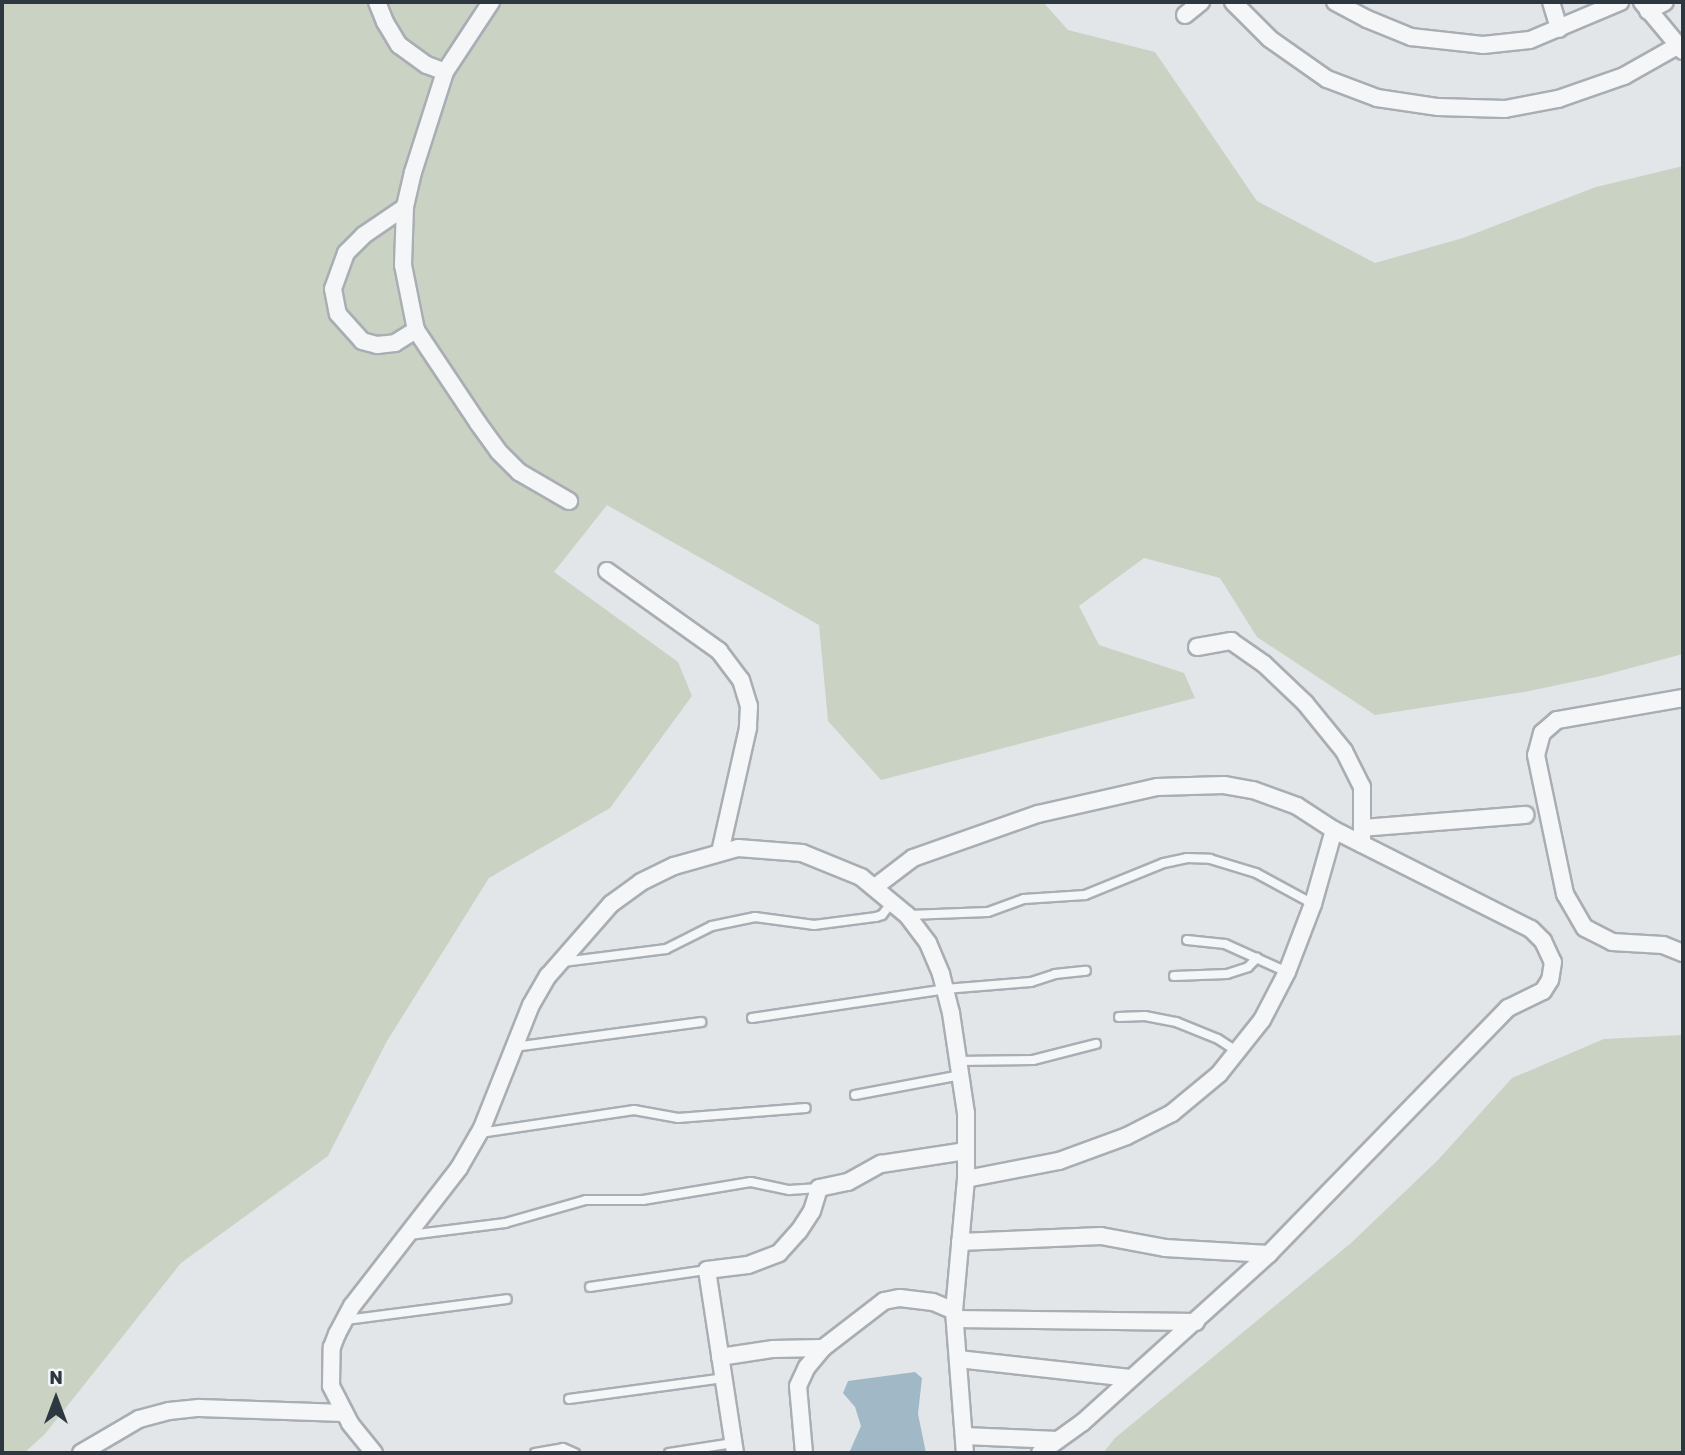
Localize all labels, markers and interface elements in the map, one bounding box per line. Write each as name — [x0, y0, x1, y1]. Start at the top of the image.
north arrow — [21, 1364, 91, 1434]
text: N — [49, 1366, 63, 1389]

